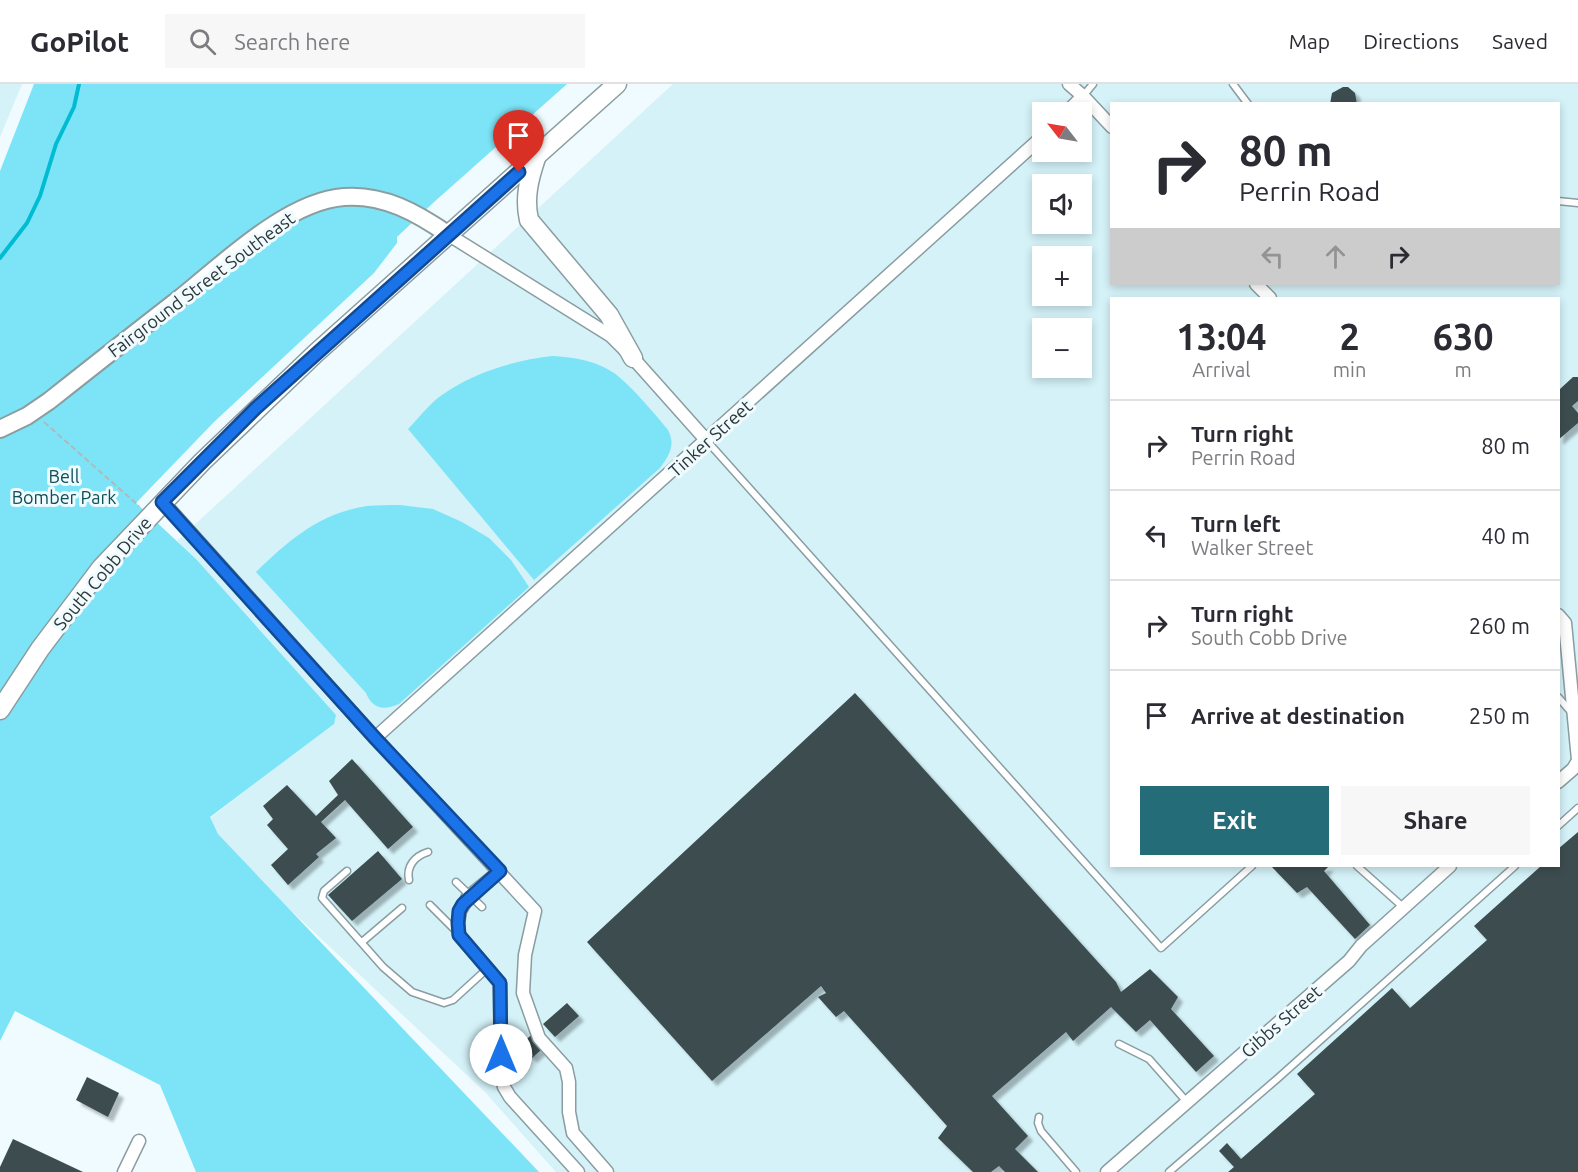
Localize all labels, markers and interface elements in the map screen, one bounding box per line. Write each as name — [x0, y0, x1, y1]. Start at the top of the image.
search box — [165, 14, 585, 68]
icon: search — [186, 25, 219, 58]
text: GoPilot — [30, 26, 129, 57]
text: Search here — [234, 29, 350, 54]
text: Map — [1289, 29, 1330, 53]
text: Directions — [1363, 29, 1459, 53]
text: Saved — [1492, 29, 1548, 53]
north arrow — [1032, 102, 1092, 162]
map controls — [1032, 102, 1092, 378]
pin — [493, 110, 544, 172]
icon: arrive — [502, 119, 535, 152]
icon: right — [1140, 126, 1218, 204]
text: 80 m — [1239, 127, 1333, 174]
button: sound — [1032, 174, 1092, 234]
text: Perrin Road — [1239, 176, 1380, 206]
street label: Fairground Street Southeast — [104, 207, 298, 361]
icon: left — [1256, 240, 1289, 273]
icon: ahead — [1319, 240, 1352, 273]
icon: right — [1382, 240, 1415, 273]
button: + — [1032, 246, 1092, 306]
text: 13:04 — [1176, 316, 1266, 357]
text: 2 — [1339, 316, 1360, 357]
text: 630 — [1433, 316, 1494, 357]
button: − — [1032, 318, 1092, 378]
text: Arrival — [1192, 358, 1251, 381]
text: min — [1333, 358, 1366, 381]
text: m — [1455, 358, 1472, 381]
street label: Tinker Street — [664, 395, 756, 481]
text: Turn right — [1191, 421, 1293, 446]
icon: right — [1140, 429, 1173, 462]
text: 80 m — [1481, 433, 1530, 458]
text: Perrin Road — [1191, 446, 1296, 469]
park label: Bell Bomber Park — [12, 466, 116, 507]
text: Turn left — [1191, 511, 1281, 536]
street label: South Cobb Drive — [49, 513, 155, 633]
icon: left — [1140, 519, 1173, 552]
text: 40 m — [1481, 523, 1530, 548]
text: Walker Street — [1191, 536, 1313, 559]
text: Turn right — [1191, 601, 1293, 626]
icon: right — [1140, 609, 1173, 642]
text: 260 m — [1469, 613, 1530, 638]
text: South Cobb Drive — [1191, 626, 1348, 649]
icon: arrive — [1140, 699, 1173, 732]
text: Arrive at destination — [1191, 703, 1405, 728]
text: 250 m — [1469, 703, 1530, 728]
button: Exit — [1140, 786, 1329, 855]
button: Share — [1341, 786, 1530, 855]
street label: Gibbs Street — [1237, 981, 1325, 1061]
position arrow — [469, 1023, 533, 1087]

